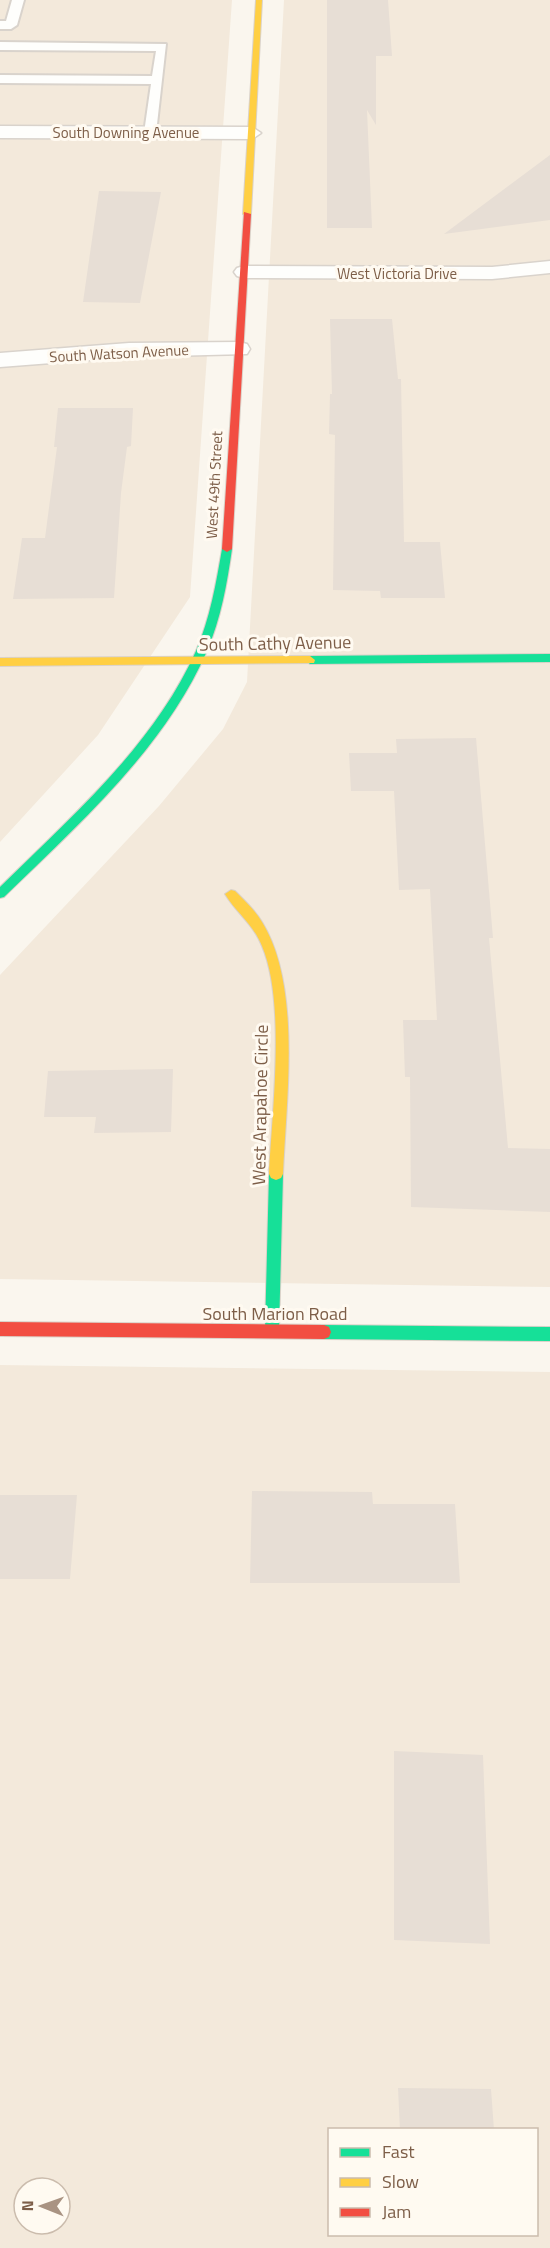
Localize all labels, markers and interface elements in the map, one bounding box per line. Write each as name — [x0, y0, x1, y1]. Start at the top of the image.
street label: South Downing Avenue — [53, 121, 199, 144]
street label: West Victoria Drive — [337, 262, 457, 285]
street label: South Watson Avenue — [49, 338, 189, 368]
street label: West 49th Street — [200, 430, 228, 540]
street label: South Cathy Avenue — [199, 628, 351, 658]
street label: West Arapahoe Circle — [245, 1024, 275, 1186]
street label: South Marion Road — [202, 1300, 348, 1327]
legend — [328, 2128, 538, 2236]
text: Fast — [382, 2138, 415, 2165]
text: Slow — [382, 2168, 419, 2195]
north arrow — [12, 2176, 72, 2236]
text: Jam — [382, 2198, 411, 2225]
text: N — [15, 2200, 39, 2211]

